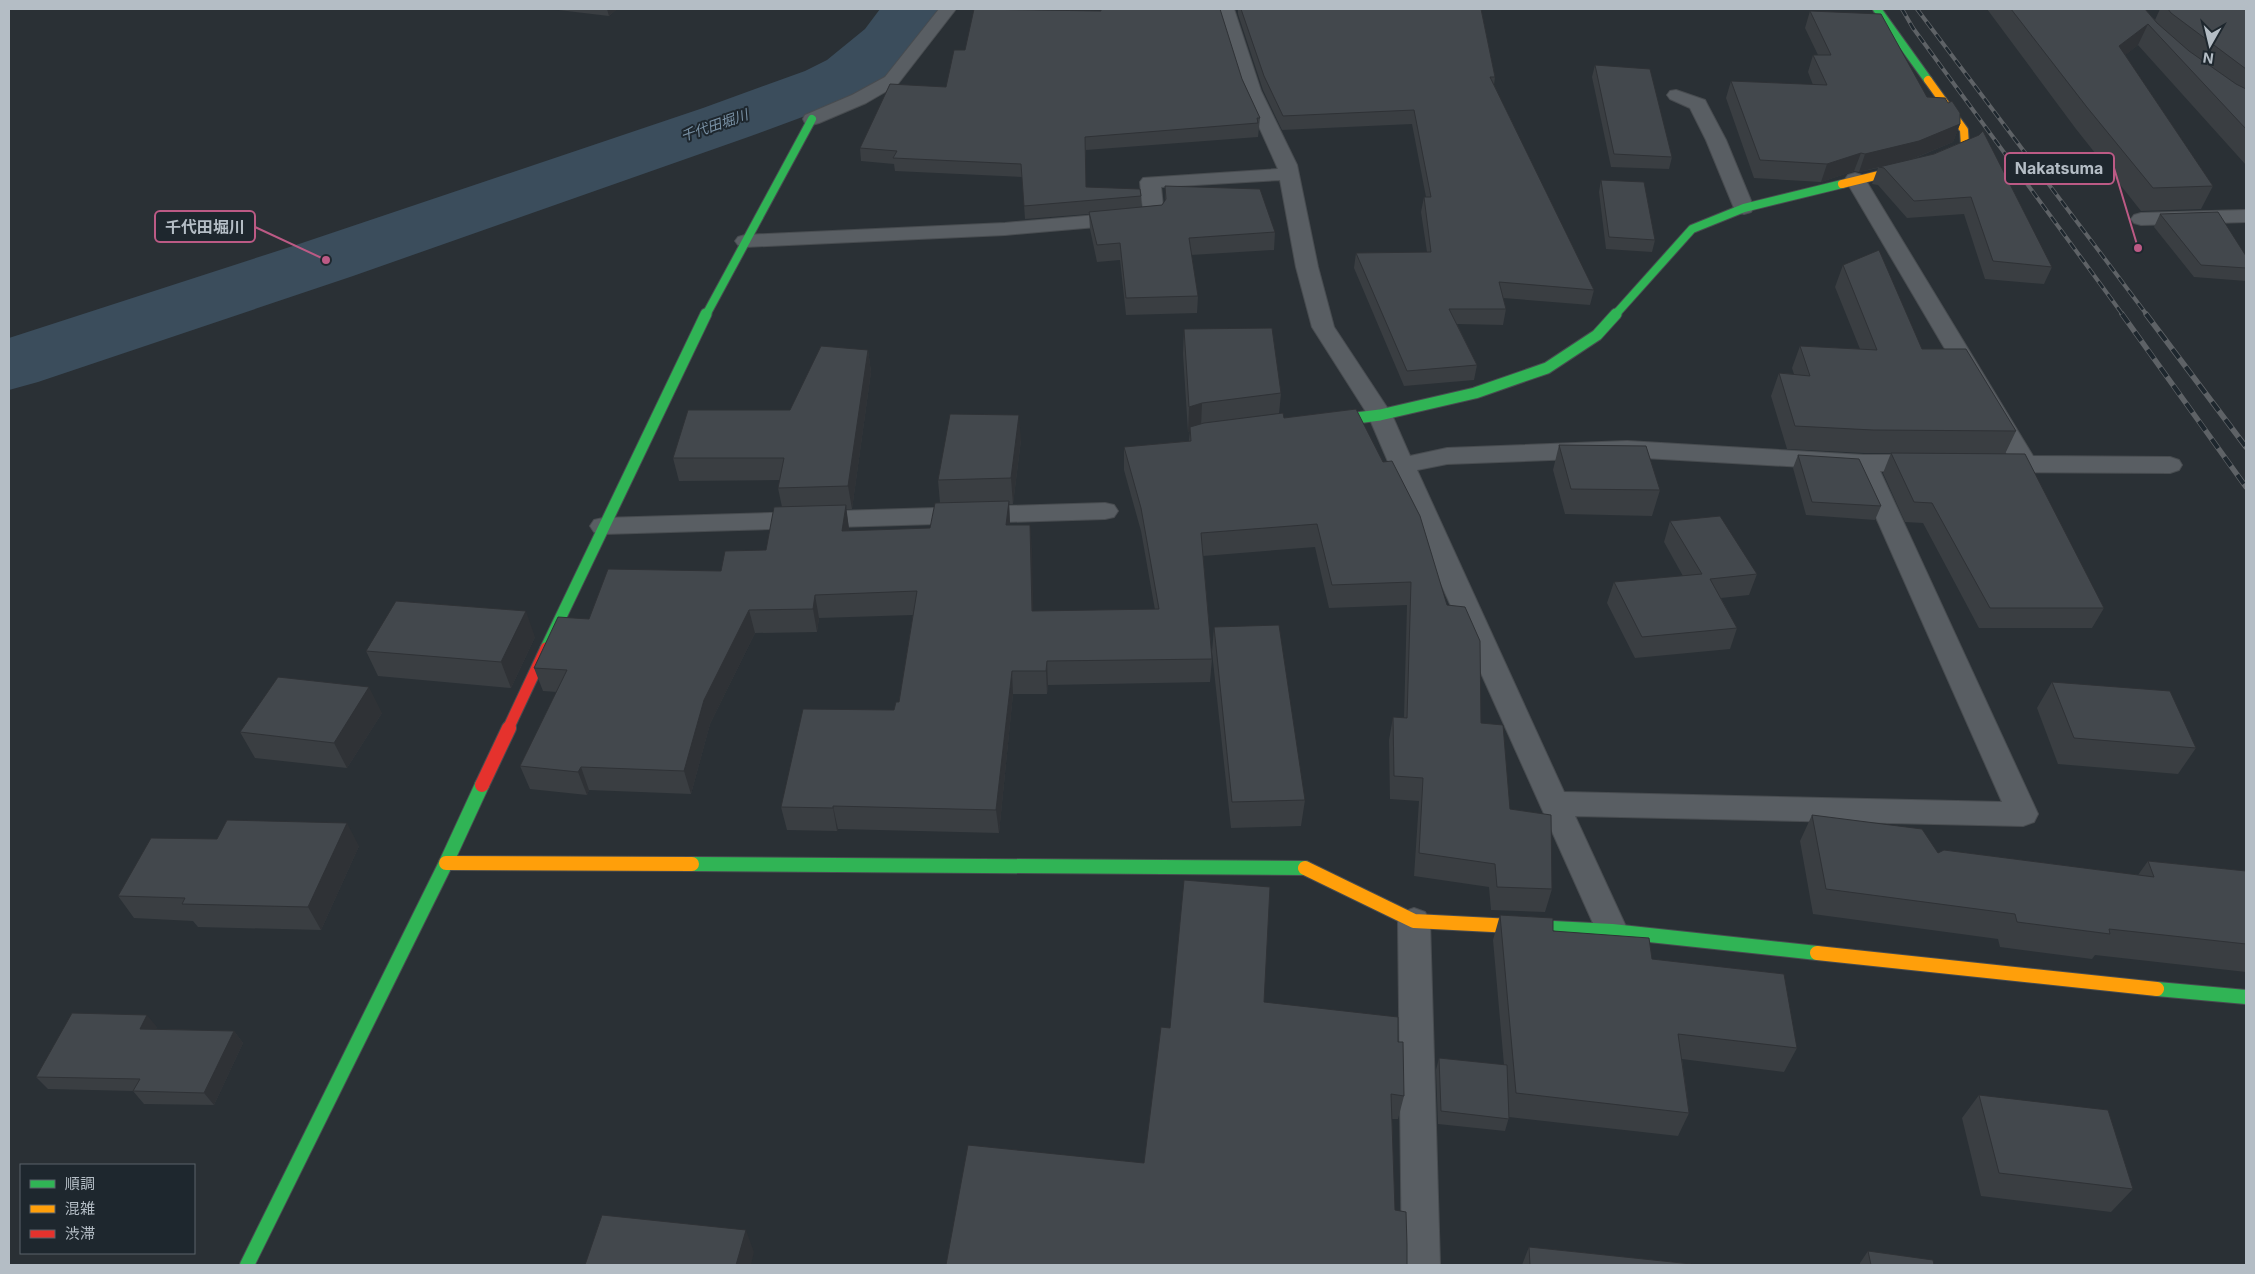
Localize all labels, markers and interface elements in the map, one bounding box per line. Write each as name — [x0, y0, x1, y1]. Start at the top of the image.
north arrow — [2185, 20, 2235, 70]
text: N — [2202, 49, 2215, 68]
water label: 千代田堀川 — [678, 105, 752, 144]
callout: Nakatsuma — [2005, 153, 2114, 184]
text: Nakatsuma — [2015, 158, 2103, 178]
callout: 千代田堀川 — [155, 211, 255, 242]
text: 千代田堀川 — [165, 217, 245, 237]
legend — [20, 1164, 195, 1254]
text: 順調 — [65, 1174, 95, 1193]
text: 混雑 — [65, 1199, 95, 1218]
text: 渋滞 — [65, 1224, 95, 1243]

